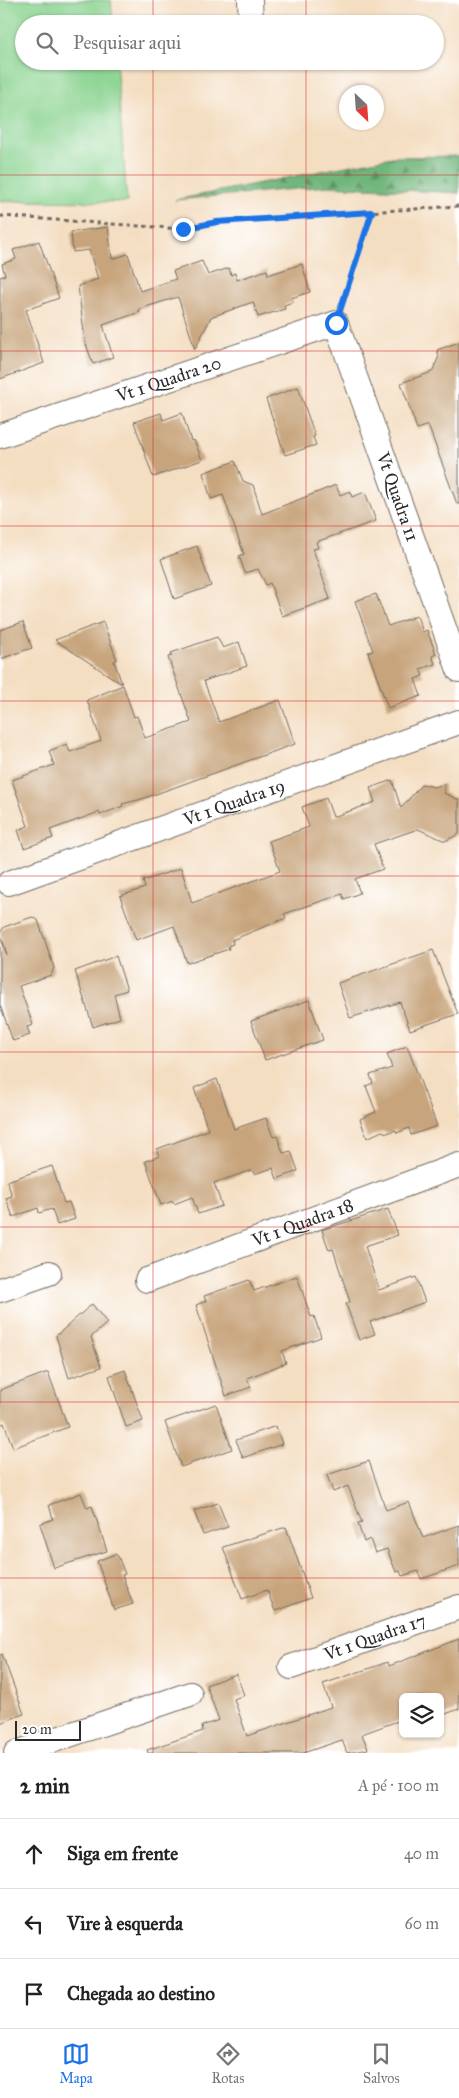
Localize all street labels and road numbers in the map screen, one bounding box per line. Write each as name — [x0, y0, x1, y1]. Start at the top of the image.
street label: Vt 1 Quadra 20 — [113, 351, 224, 407]
street label: Vt Quadra 11 — [371, 448, 424, 544]
street label: Vt 1 Quadra 19 — [179, 774, 288, 831]
street label: Vt 1 Quadra 18 — [248, 1194, 357, 1252]
street label: Vt 1 Quadra 17 — [320, 1609, 429, 1666]

